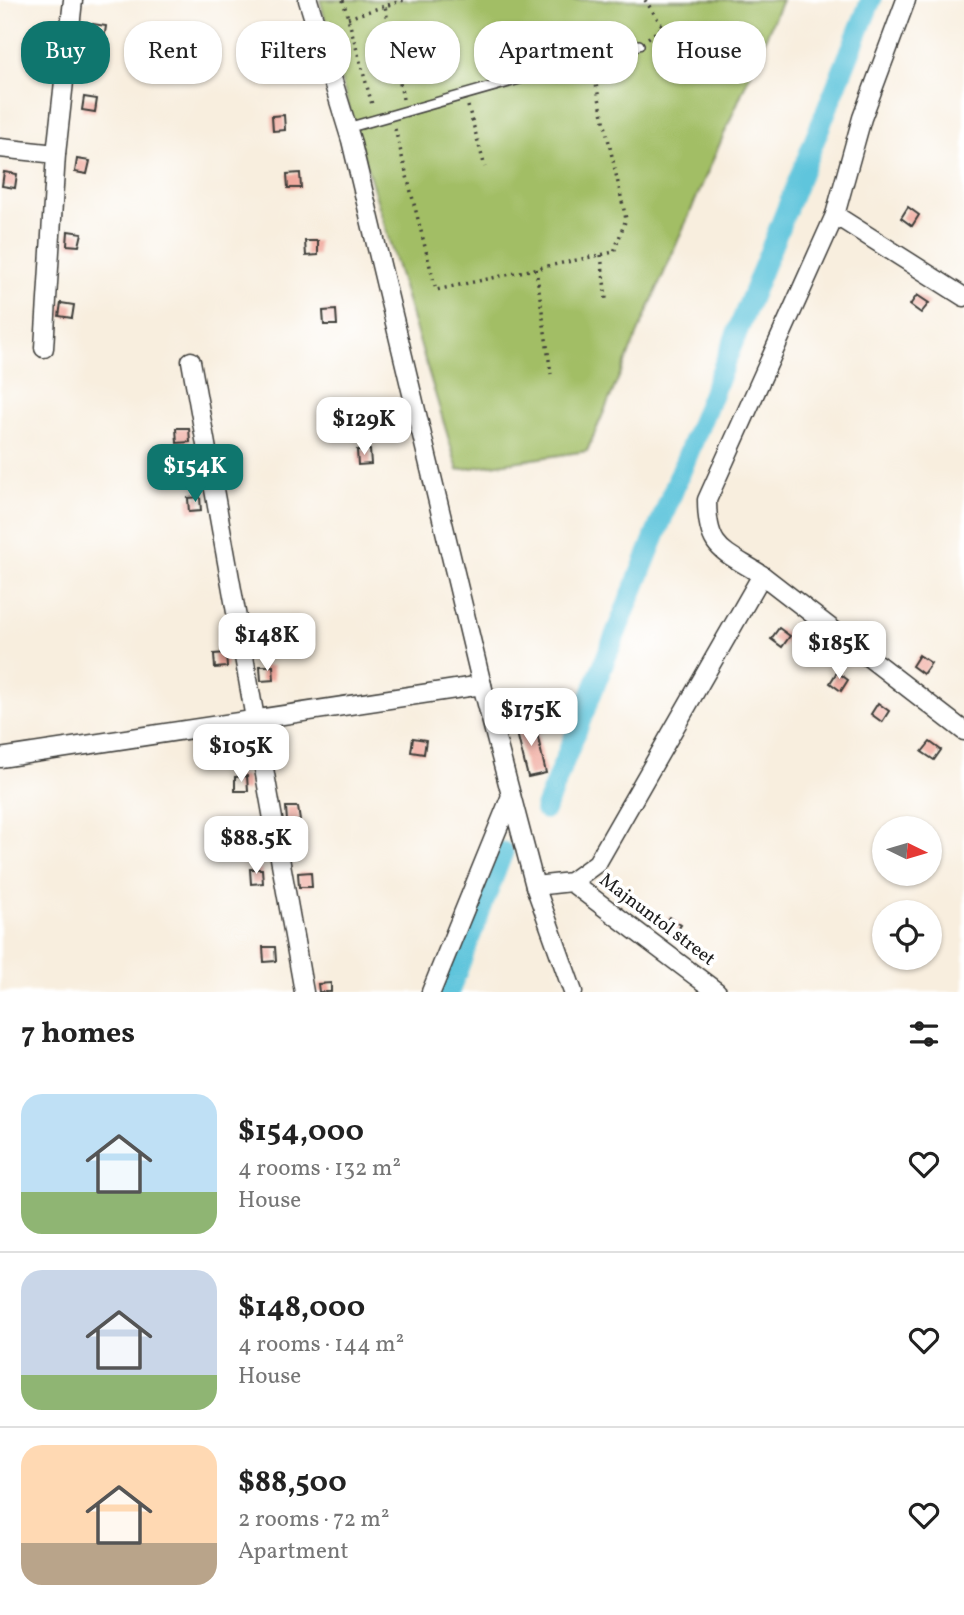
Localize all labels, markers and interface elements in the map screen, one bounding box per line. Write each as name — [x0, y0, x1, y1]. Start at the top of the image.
chip: Buy — [21, 21, 110, 84]
chip: Rent — [124, 21, 222, 84]
chip: Filters — [236, 21, 351, 84]
chip: New — [365, 21, 460, 84]
chip: Apartment — [474, 21, 638, 84]
chip: House — [652, 21, 766, 84]
pin: $129K — [315, 398, 413, 457]
text: $129K — [332, 404, 396, 436]
pin: $154K — [146, 444, 244, 504]
text: $154K — [163, 451, 227, 483]
pin: $148K — [218, 614, 316, 673]
text: $148K — [235, 620, 300, 652]
pin: $185K — [790, 622, 888, 681]
text: $185K — [808, 628, 870, 660]
pin: $175K — [482, 688, 580, 748]
text: $175K — [501, 695, 561, 727]
pin: $105K — [192, 724, 290, 784]
text: $105K — [209, 731, 273, 763]
pin: $88.5K — [199, 816, 313, 876]
north arrow — [872, 816, 942, 886]
map controls — [872, 816, 942, 970]
text: $88.5K — [220, 823, 292, 855]
street label: Majnuntol street — [594, 868, 721, 972]
button: locate — [872, 900, 942, 970]
text: 7 homes — [21, 1013, 135, 1055]
icon: filters — [905, 1015, 943, 1053]
text: $154,000 — [238, 1111, 364, 1153]
icon: home — [77, 1122, 161, 1206]
icon: heart — [905, 1145, 943, 1183]
text: 4 rooms · 132 m² — [238, 1153, 401, 1185]
text: House — [238, 1185, 301, 1217]
text: $148,000 — [238, 1287, 365, 1329]
icon: home — [77, 1298, 161, 1382]
icon: heart — [905, 1321, 943, 1359]
text: 4 rooms · 144 m² — [238, 1329, 404, 1361]
text: House — [238, 1361, 301, 1393]
text: $88,500 — [238, 1462, 347, 1504]
icon: home — [77, 1473, 161, 1557]
icon: heart — [905, 1496, 943, 1534]
text: 2 rooms · 72 m² — [238, 1504, 389, 1536]
text: Apartment — [238, 1536, 349, 1568]

